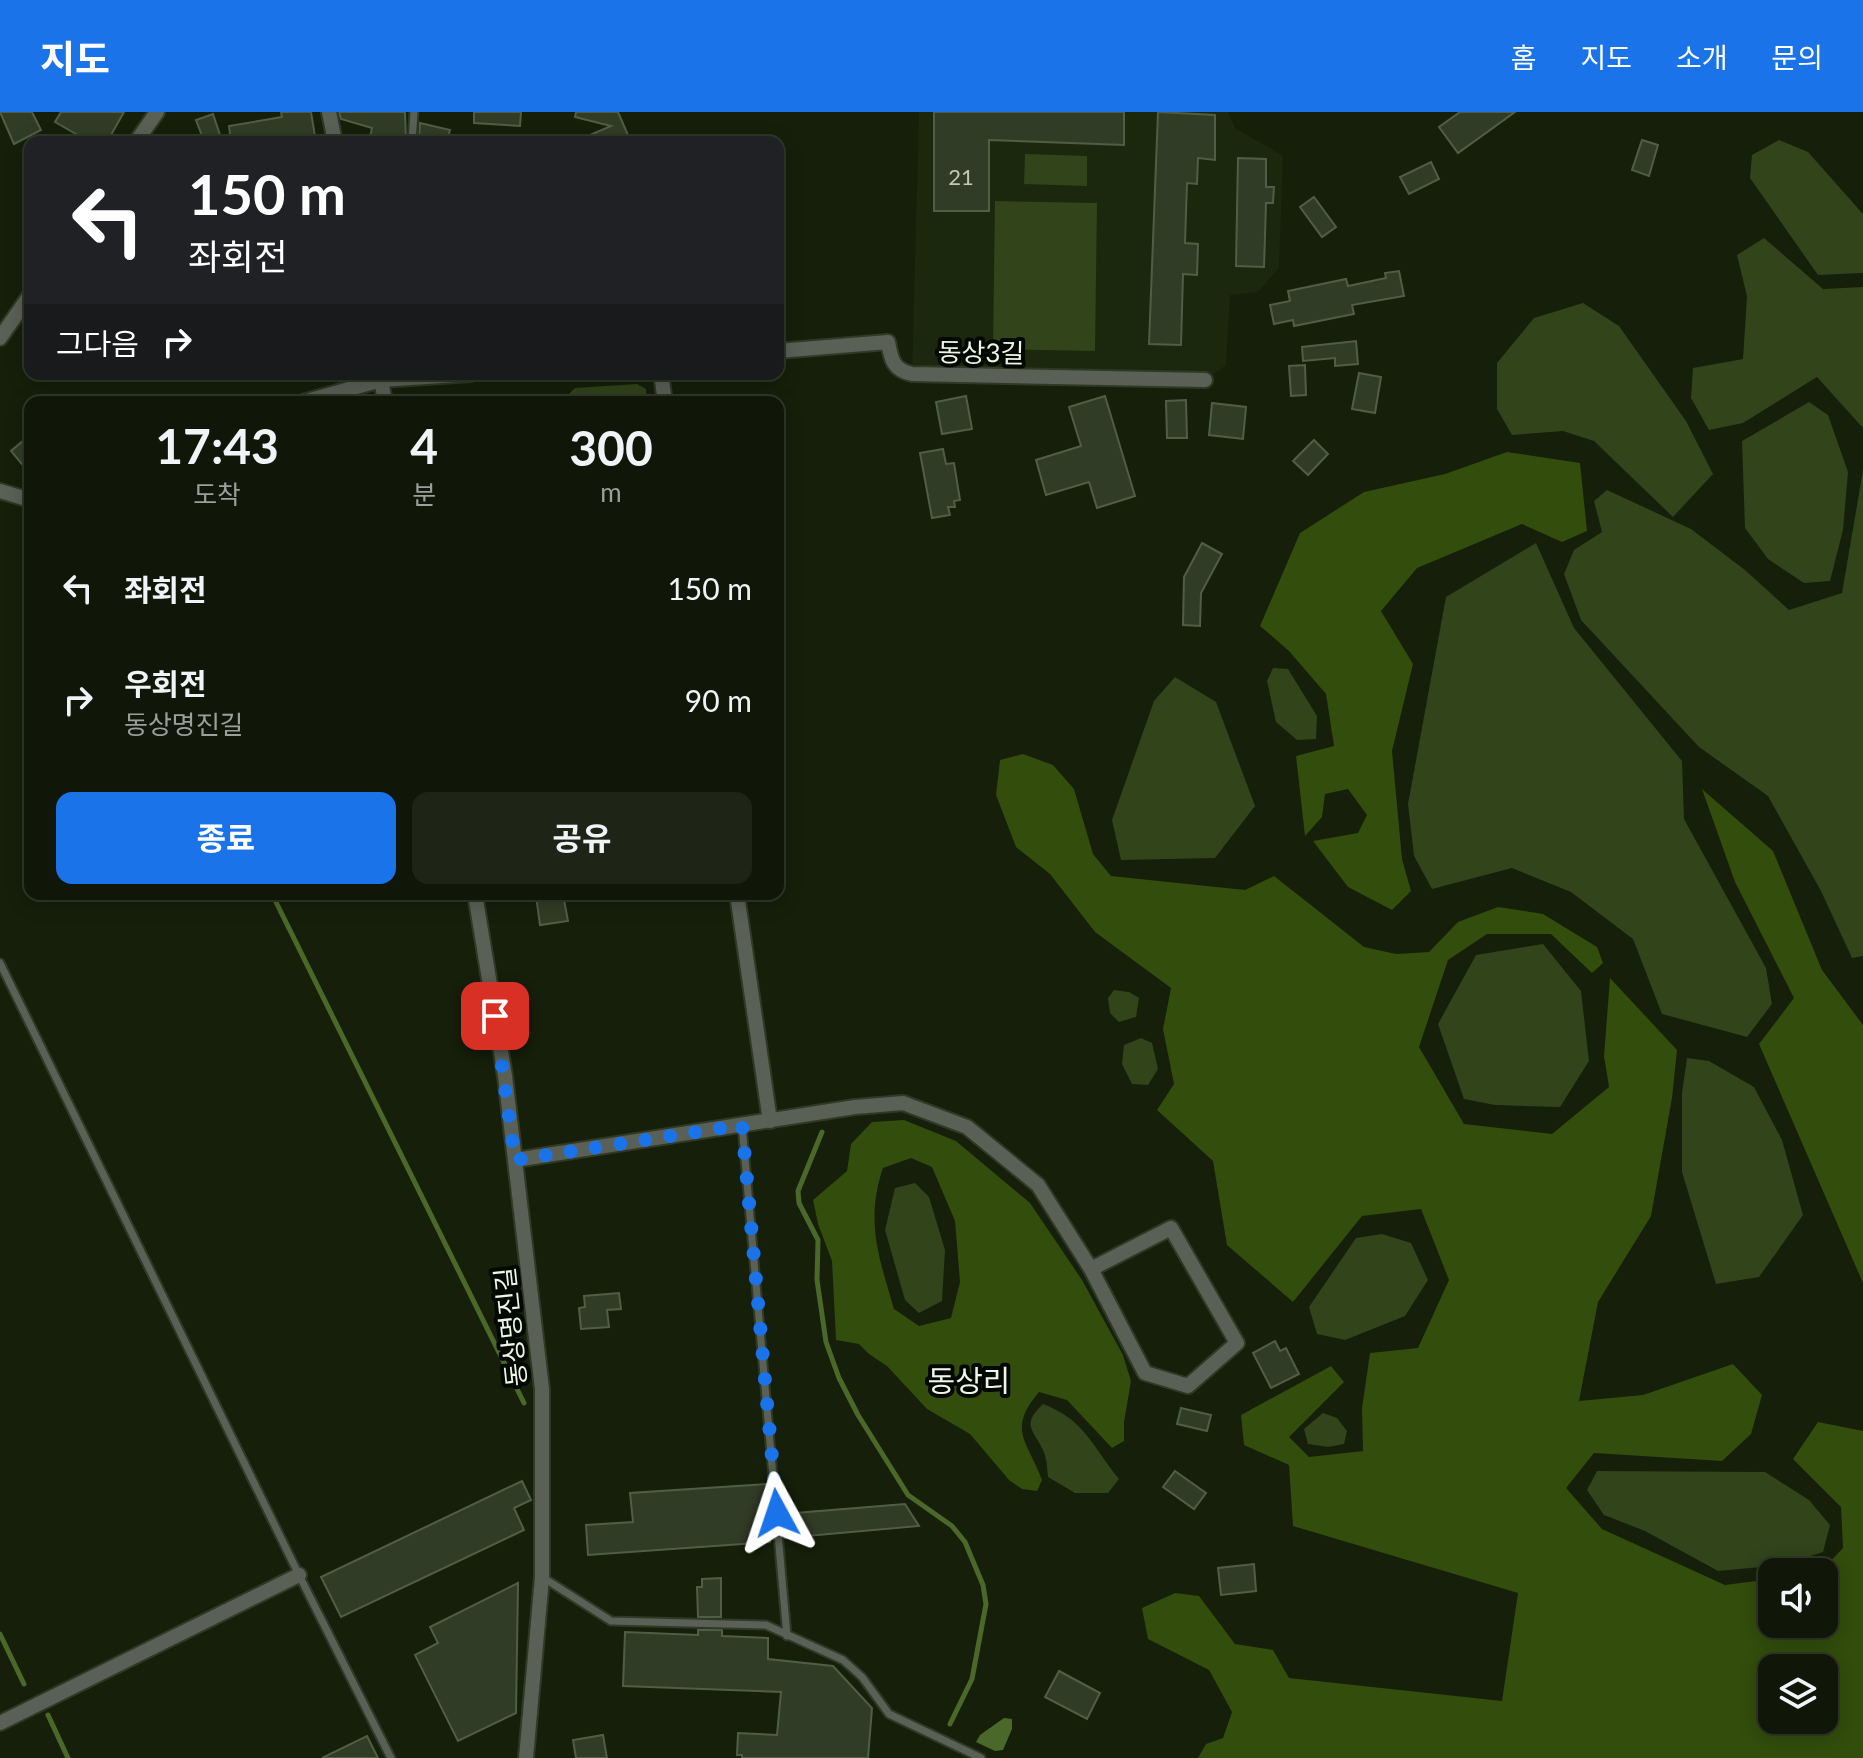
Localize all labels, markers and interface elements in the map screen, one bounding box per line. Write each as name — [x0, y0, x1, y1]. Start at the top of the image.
text: 지도 — [40, 35, 110, 81]
text: 홈 — [1511, 40, 1536, 74]
text: 지도 — [1580, 40, 1632, 74]
text: 소개 — [1676, 40, 1727, 74]
text: 문의 — [1771, 40, 1823, 74]
text: 150 m — [188, 160, 346, 227]
house number: 21 — [948, 163, 974, 190]
icon: left — [56, 168, 160, 272]
text: 좌회전 — [188, 234, 287, 278]
icon: right — [155, 320, 199, 364]
text: 그다음 — [56, 325, 139, 361]
street label: 동상3길 — [937, 335, 1025, 369]
text: 17:43 — [155, 417, 279, 474]
text: 4 — [410, 417, 438, 474]
text: 300 — [569, 419, 653, 476]
text: m — [600, 476, 622, 508]
text: 도착 — [193, 478, 241, 510]
text: 분 — [412, 478, 436, 510]
icon: left — [56, 566, 100, 610]
text: 150 m — [667, 570, 752, 606]
text: 좌회전 — [124, 571, 207, 607]
text: 우회전 — [124, 665, 207, 701]
icon: right — [56, 678, 100, 722]
text: 90 m — [685, 682, 752, 718]
text: 동상명진길 — [124, 708, 244, 740]
button: 종료 — [56, 792, 396, 884]
button: 공유 — [412, 792, 752, 884]
pin — [461, 982, 529, 1050]
icon: arrive — [473, 994, 517, 1038]
street label: 동상명진길 — [488, 1266, 532, 1388]
district label: 동상리 — [928, 1362, 1010, 1398]
position arrow — [735, 1471, 819, 1555]
map controls — [1758, 1558, 1838, 1734]
button: sound — [1758, 1558, 1838, 1638]
button: layers — [1758, 1654, 1838, 1734]

